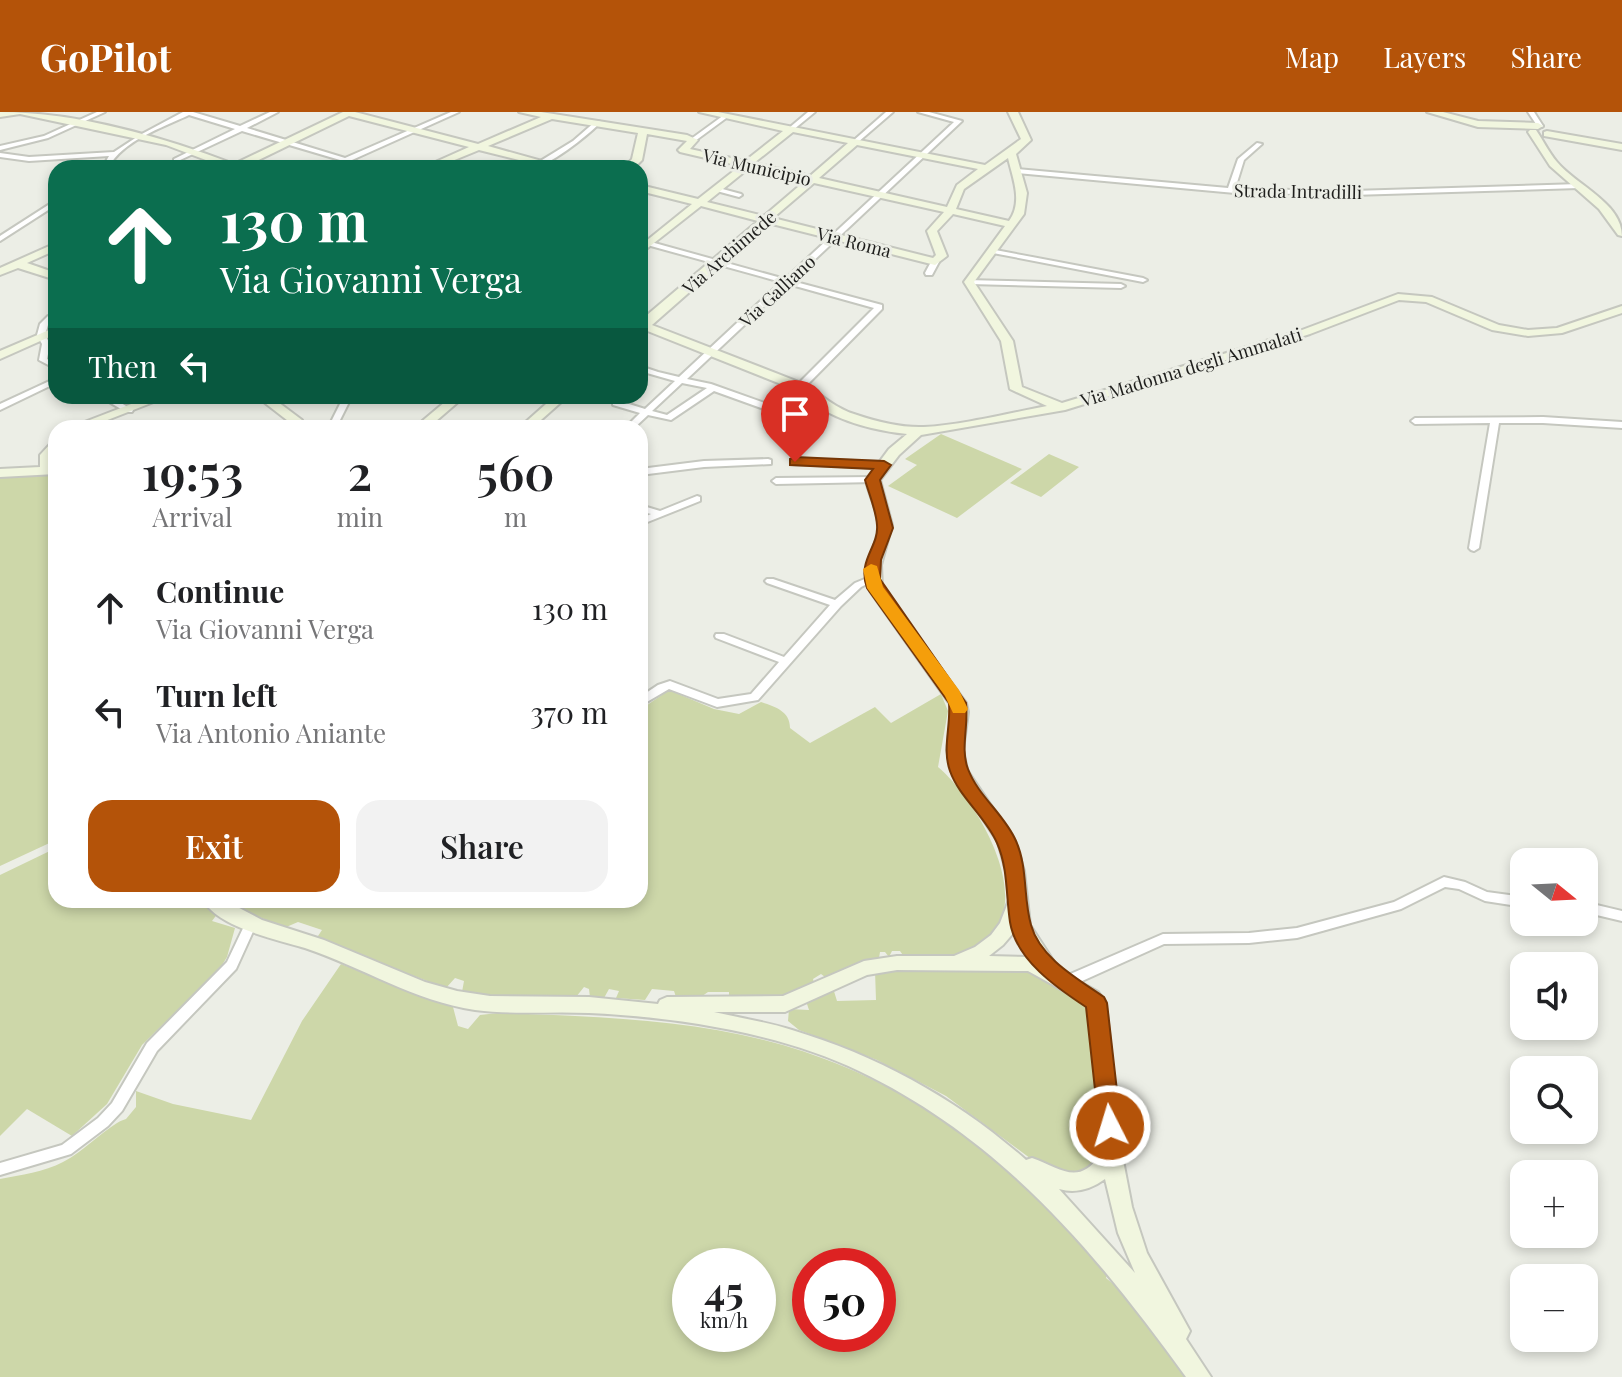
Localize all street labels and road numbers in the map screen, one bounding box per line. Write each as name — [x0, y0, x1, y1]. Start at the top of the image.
street label: Via Municipio — [699, 143, 814, 191]
street label: Strada Intradilli — [1234, 178, 1362, 204]
street label: Via Archimede — [676, 205, 781, 300]
street label: Via Roma — [813, 221, 894, 263]
street label: Via Galliano — [733, 249, 820, 333]
street label: Via Madonna degli Ammalati — [1076, 322, 1305, 412]

